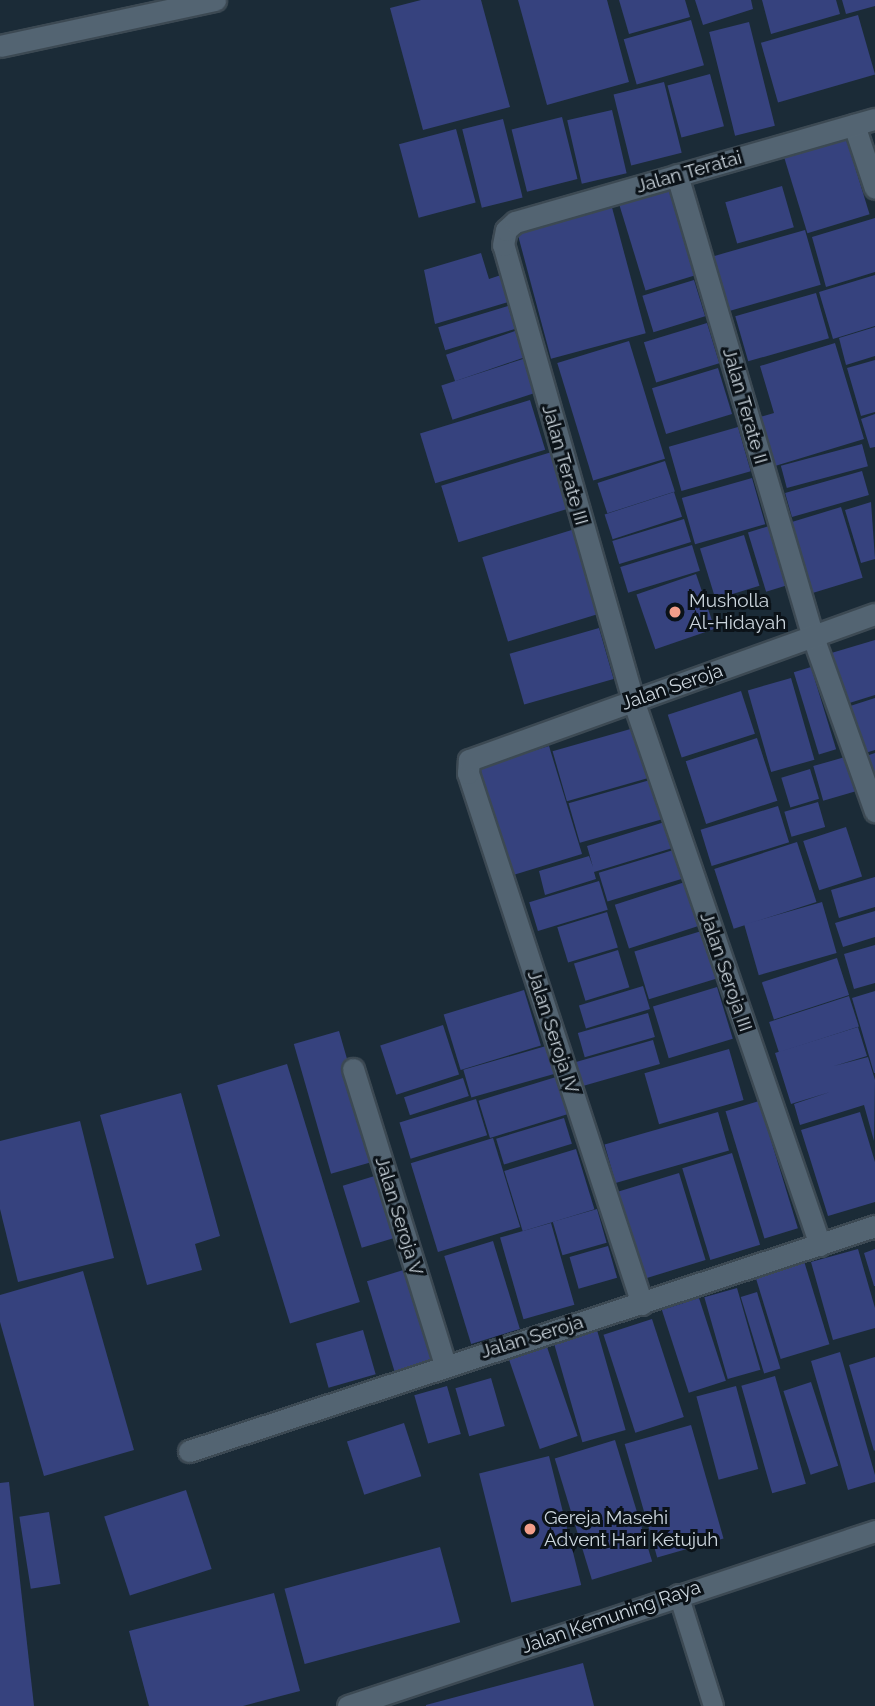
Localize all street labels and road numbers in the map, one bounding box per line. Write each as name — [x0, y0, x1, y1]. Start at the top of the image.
street label: Jalan Teratai — [633, 146, 745, 198]
street label: Jalan Terate II — [718, 345, 772, 467]
street label: Jalan Terate III — [537, 402, 593, 528]
street label: Jalan Seroja — [618, 659, 726, 715]
street label: Jalan Seroja III — [695, 909, 757, 1035]
street label: Jalan Seroja IV — [522, 968, 584, 1096]
street label: Jalan Seroja V — [370, 1154, 428, 1278]
street label: Jalan Seroja — [478, 1311, 586, 1363]
street label: Jalan Kemuning Raya — [518, 1576, 704, 1658]

